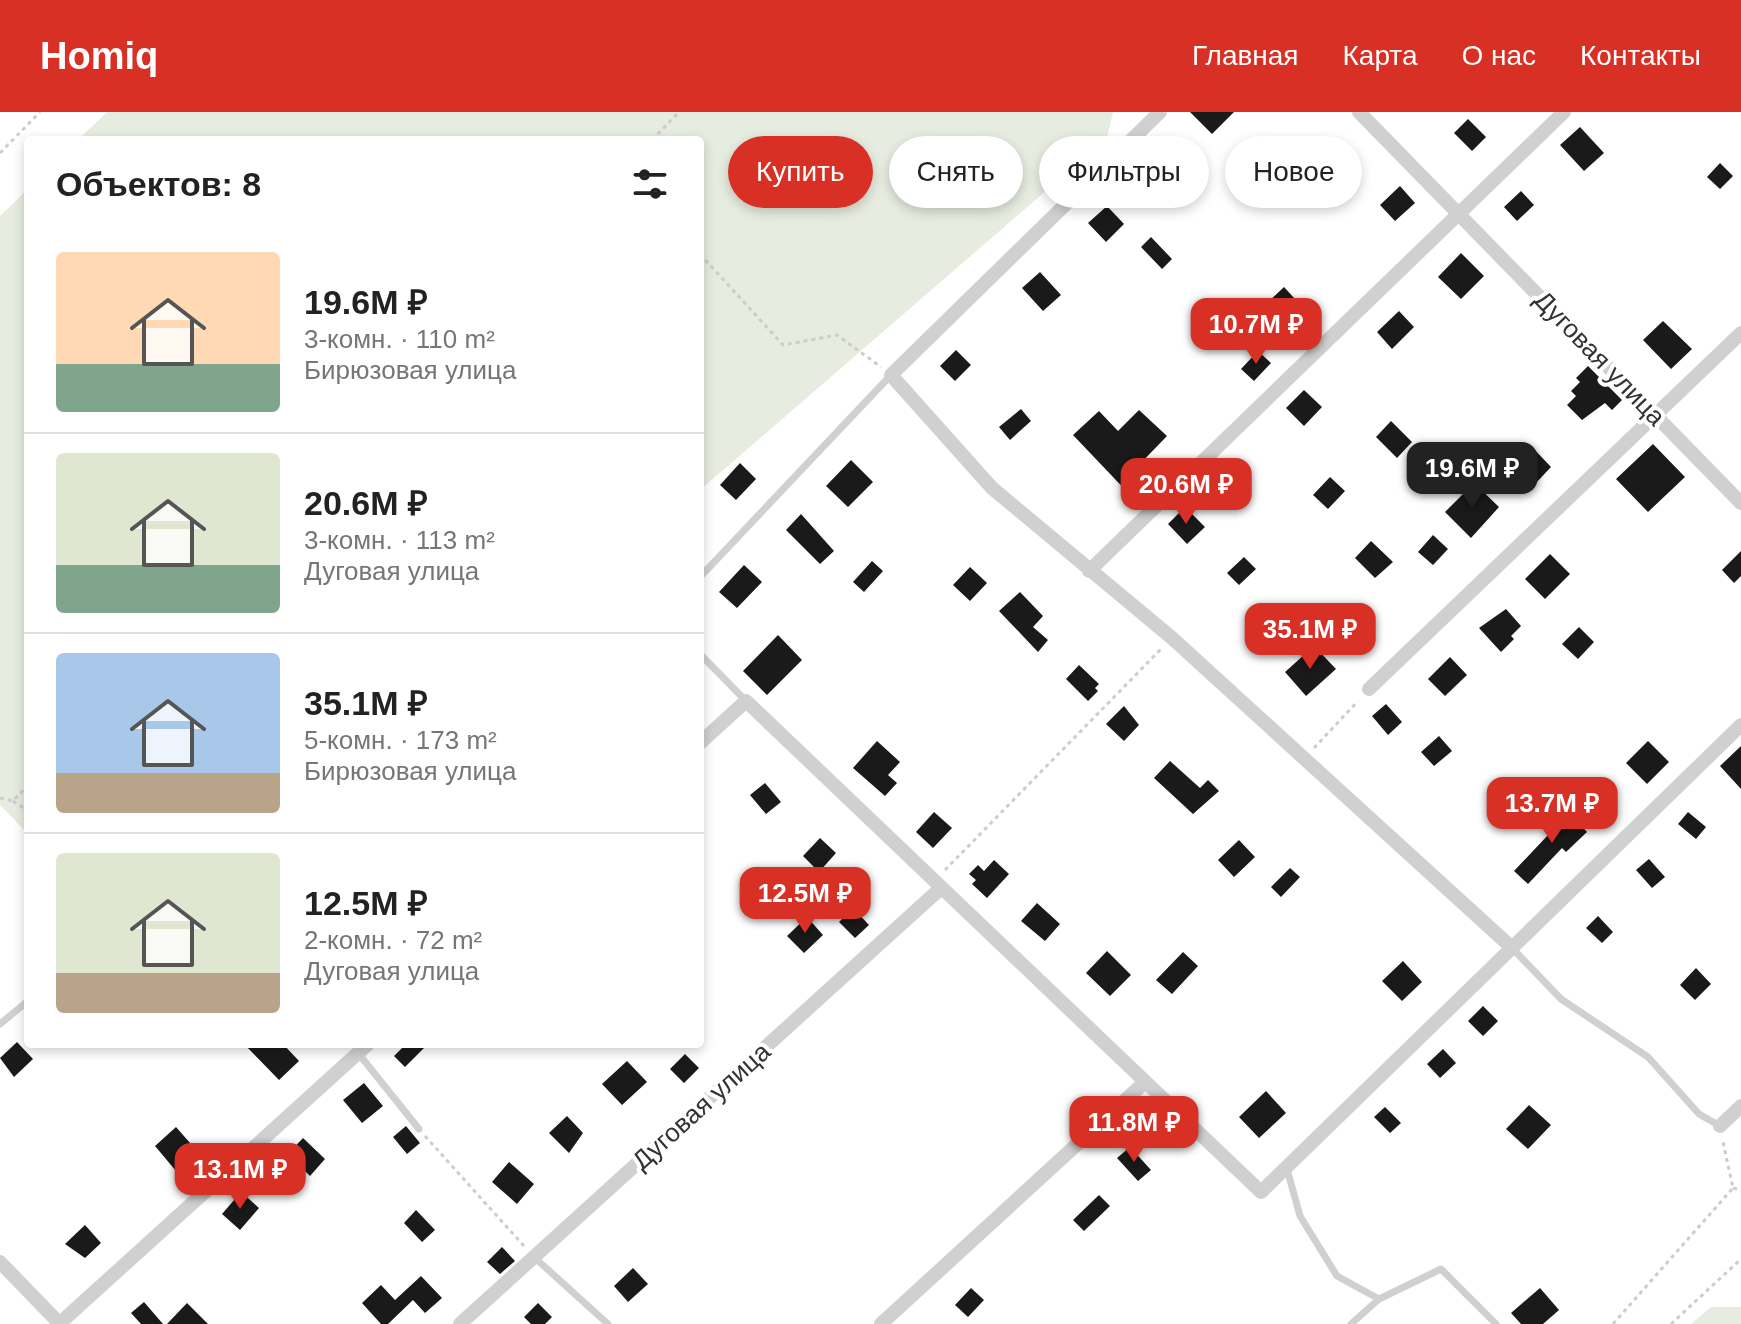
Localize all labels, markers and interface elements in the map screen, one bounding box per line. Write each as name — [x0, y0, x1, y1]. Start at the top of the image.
text: Homiq — [40, 35, 158, 77]
text: Главная — [1192, 40, 1299, 71]
text: Карта — [1343, 40, 1417, 71]
text: О нас — [1461, 40, 1536, 71]
text: Контакты — [1580, 40, 1701, 71]
chip: Купить — [728, 136, 873, 208]
chip: Снять — [889, 136, 1023, 208]
chip: Фильтры — [1039, 136, 1209, 208]
chip: Новое — [1225, 136, 1362, 208]
icon: filters — [628, 162, 672, 206]
text: Объектов: 8 — [56, 165, 261, 203]
text: 19.6M ₽ — [304, 283, 428, 321]
icon: home — [120, 284, 216, 380]
street label: Дуговая улица — [1528, 285, 1672, 432]
pin: 10.7M ₽ — [1182, 298, 1330, 366]
text: 10.7M ₽ — [1209, 309, 1303, 339]
text: 3-комн. · 110 m² — [304, 324, 495, 354]
text: Бирюзовая улица — [304, 355, 516, 385]
pin: 19.6M ₽ — [1398, 442, 1546, 510]
text: 19.6M ₽ — [1425, 453, 1519, 483]
pin: 20.6M ₽ — [1112, 458, 1260, 526]
text: 20.6M ₽ — [1139, 469, 1233, 499]
text: 20.6M ₽ — [304, 484, 428, 522]
icon: home — [120, 485, 216, 581]
text: 3-комн. · 113 m² — [304, 525, 495, 555]
text: Дуговая улица — [304, 556, 479, 586]
pin: 35.1M ₽ — [1236, 603, 1384, 671]
text: 35.1M ₽ — [1263, 614, 1357, 644]
text: 35.1M ₽ — [304, 684, 428, 722]
icon: home — [120, 685, 216, 781]
text: 5-комн. · 173 m² — [304, 725, 497, 755]
text: Бирюзовая улица — [304, 756, 516, 786]
pin: 13.7M ₽ — [1478, 777, 1626, 845]
text: 13.7M ₽ — [1505, 788, 1599, 818]
pin: 12.5M ₽ — [731, 867, 879, 935]
text: 12.5M ₽ — [758, 878, 852, 908]
text: 12.5M ₽ — [304, 884, 428, 922]
icon: home — [120, 885, 216, 981]
text: 2-комн. · 72 m² — [304, 925, 482, 955]
text: Дуговая улица — [304, 956, 479, 986]
street label: Дуговая улица — [626, 1036, 777, 1176]
pin: 11.8M ₽ — [1060, 1096, 1208, 1164]
text: 11.8M ₽ — [1087, 1107, 1181, 1137]
pin: 13.1M ₽ — [166, 1143, 314, 1211]
text: 13.1M ₽ — [193, 1154, 287, 1184]

